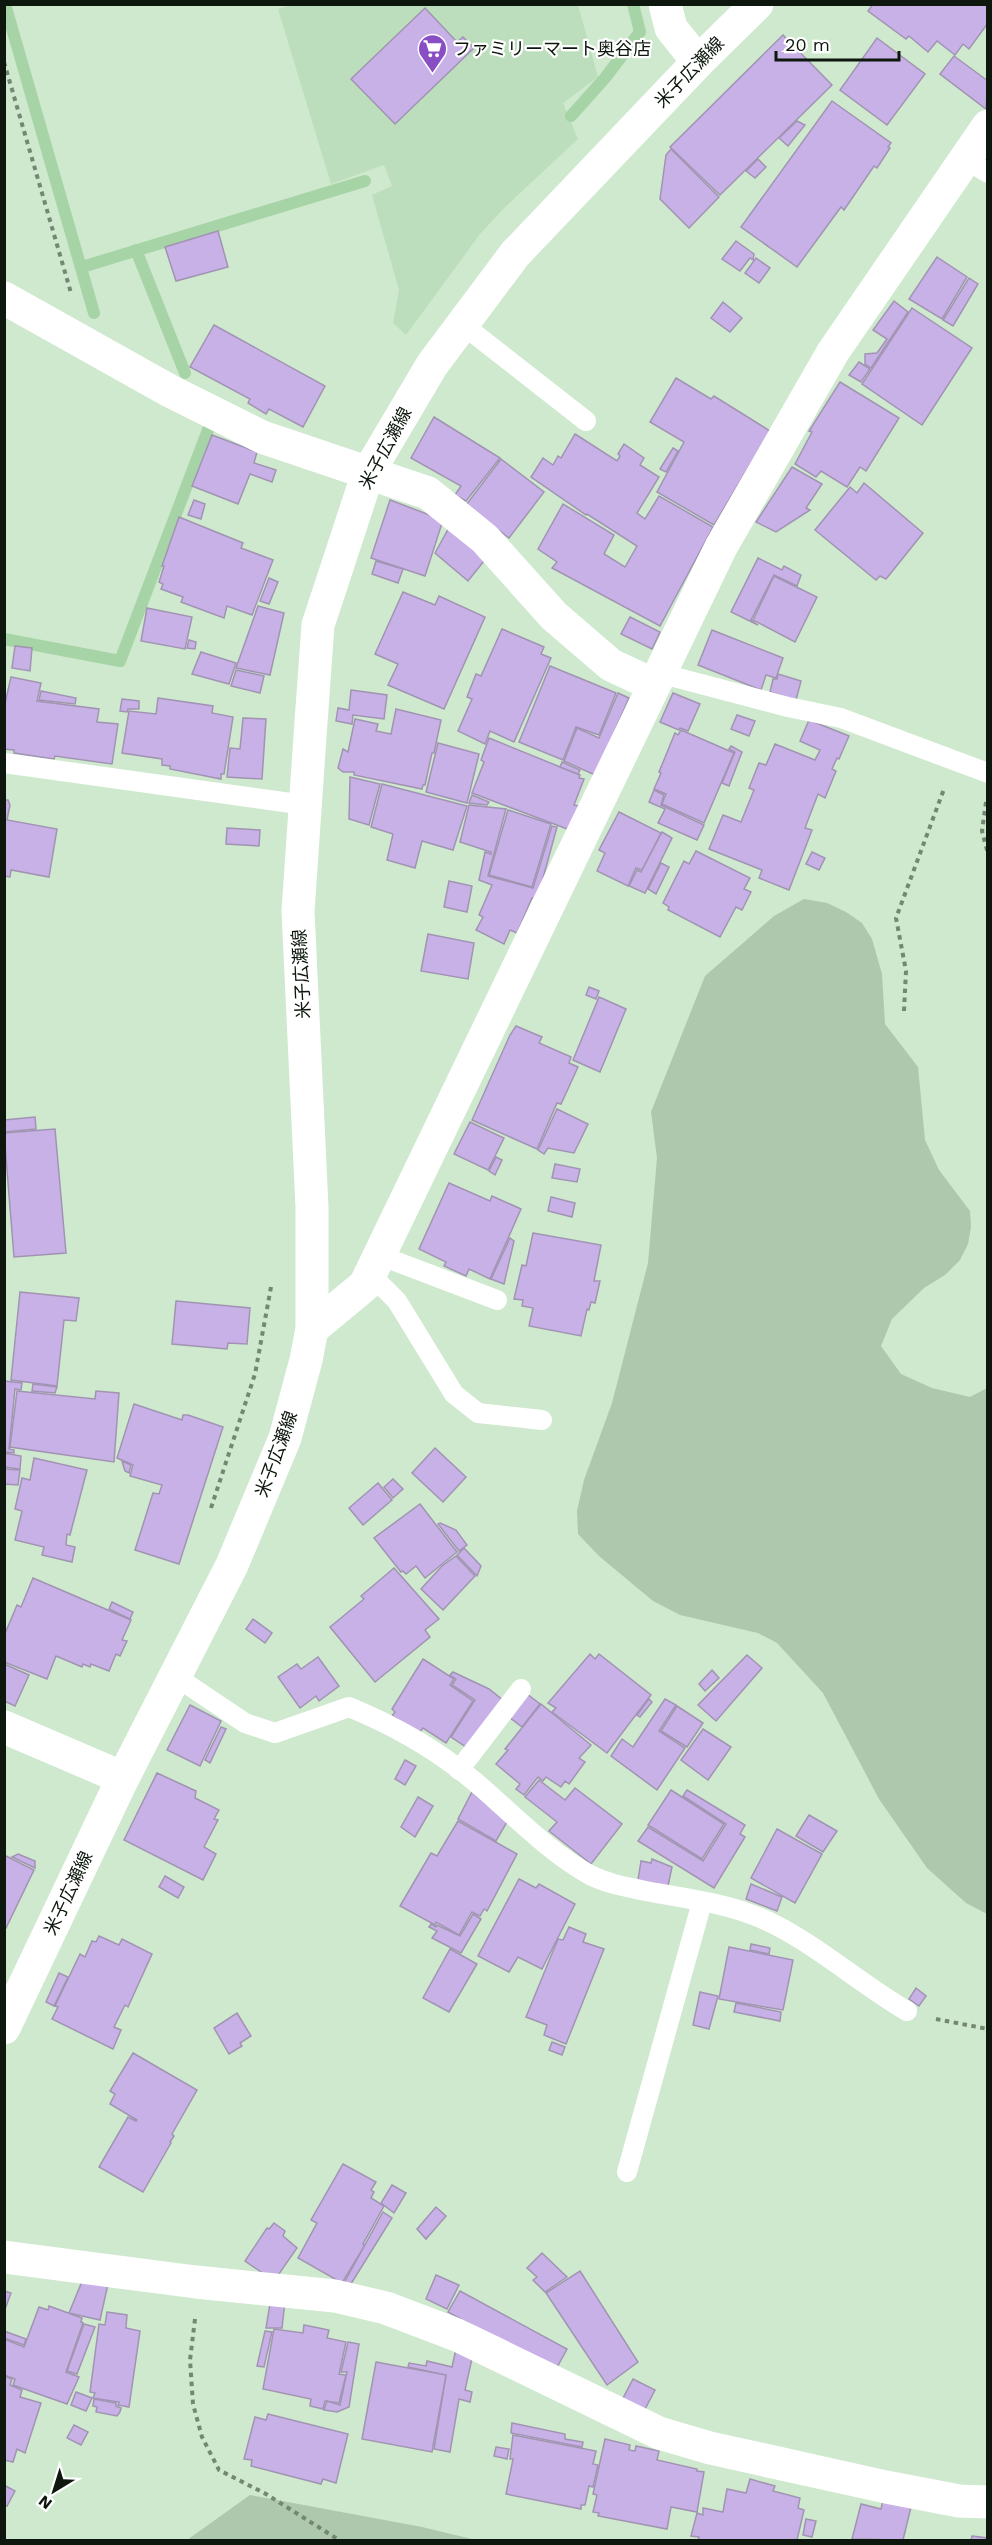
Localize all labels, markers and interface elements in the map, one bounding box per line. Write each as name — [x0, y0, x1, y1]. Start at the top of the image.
scale bar — [776, 24, 899, 62]
supermarket icon: ファミリーマート奥谷店 — [416, 32, 448, 74]
street label: 米子広瀬線 — [650, 32, 728, 112]
text: 20 m — [785, 34, 830, 55]
place label: ファミリーマート奥谷店 — [453, 38, 651, 59]
street label: 米子広瀬線 — [355, 403, 415, 493]
street label: 米子広瀬線 — [288, 929, 314, 1019]
street label: 米子広瀬線 — [251, 1408, 301, 1500]
street label: 米子広瀬線 — [39, 1848, 97, 1938]
north arrow — [24, 2461, 84, 2521]
text: N — [35, 2491, 56, 2514]

